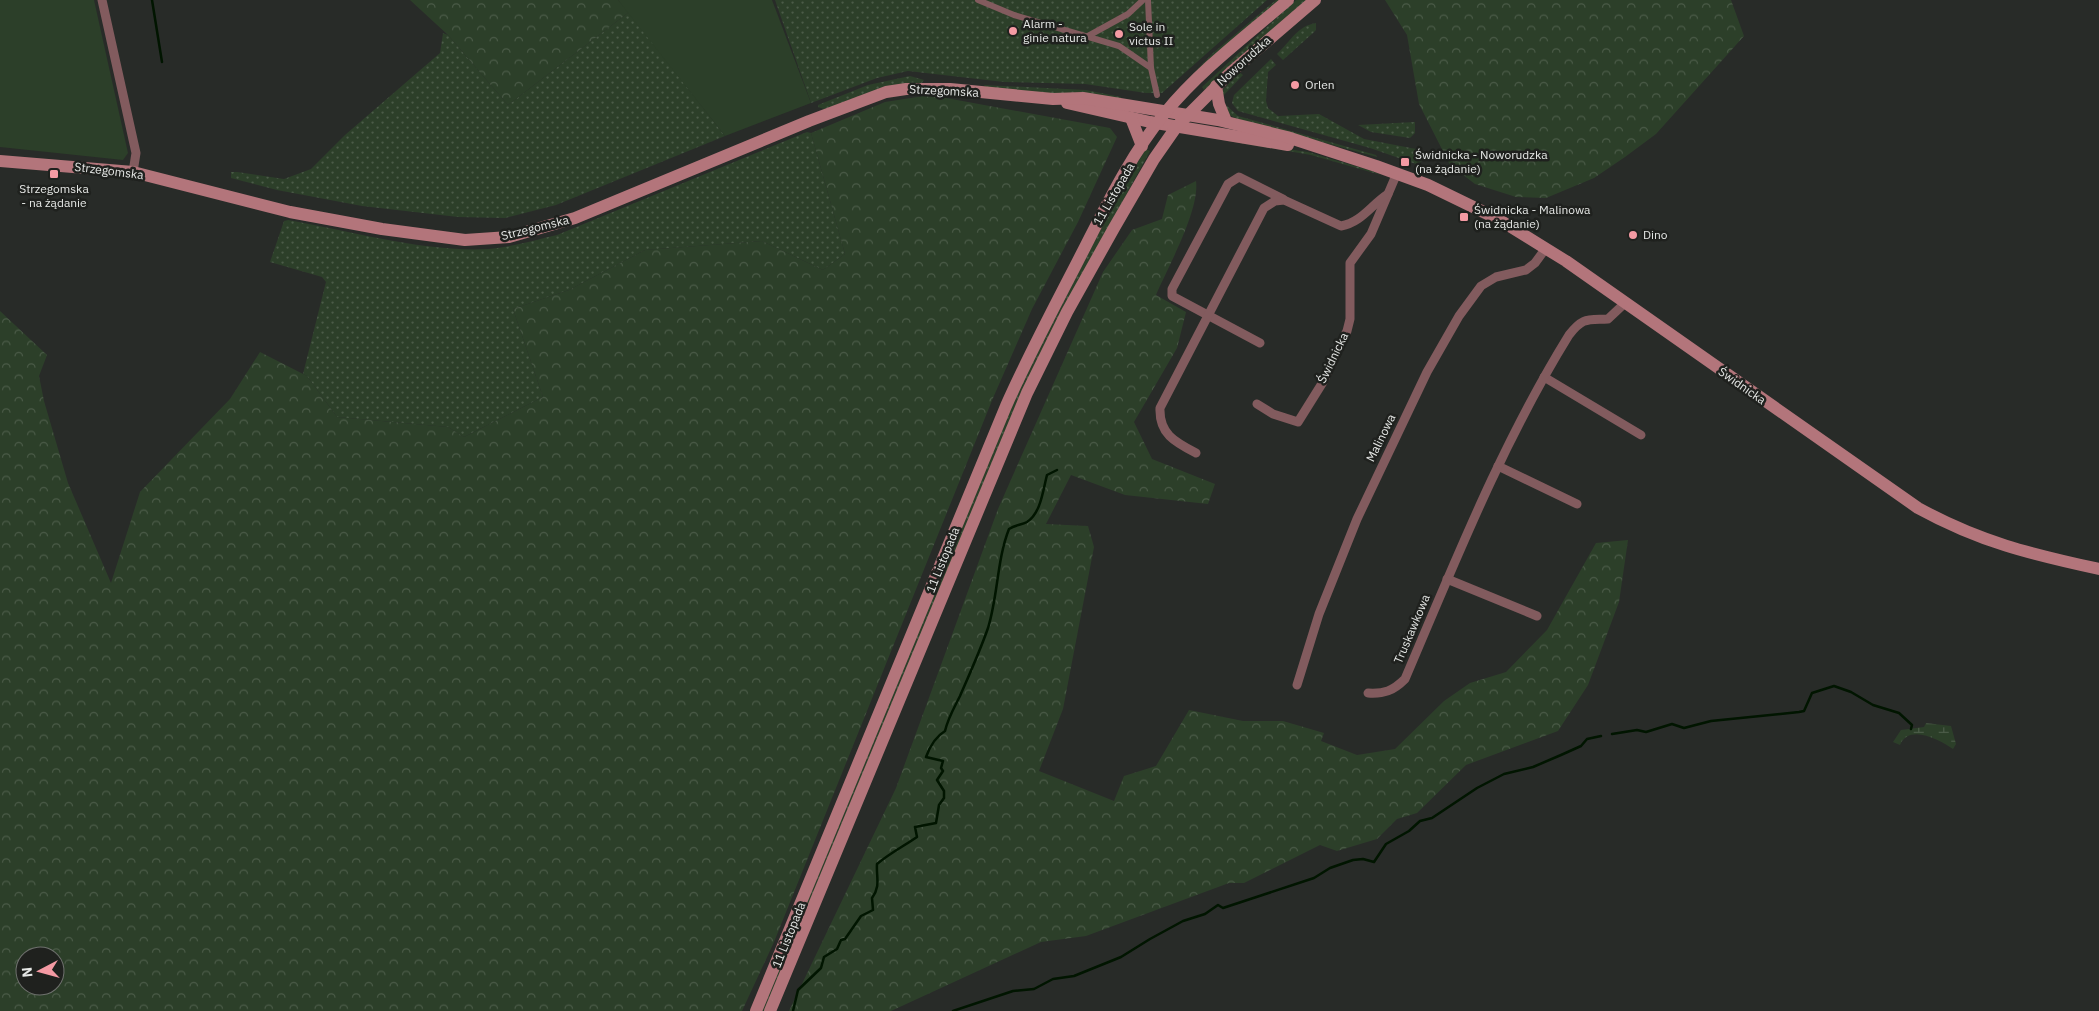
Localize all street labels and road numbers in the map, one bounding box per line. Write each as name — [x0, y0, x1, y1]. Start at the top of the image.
street label: Noworudzka — [1214, 32, 1274, 89]
street label: Strzegomska — [909, 81, 980, 100]
street label: Strzegomska — [74, 159, 145, 182]
street label: 11 Listopada — [1090, 159, 1138, 228]
street label: Strzegomska — [499, 212, 571, 243]
street label: Świdnicka — [1314, 329, 1352, 386]
street label: Świdnicka — [1716, 364, 1769, 408]
street label: Malinowa — [1363, 411, 1399, 464]
street label: 11 Listopada — [923, 524, 963, 595]
street label: Truskawkowa — [1390, 591, 1433, 666]
street label: 11 Listopada — [769, 899, 809, 970]

